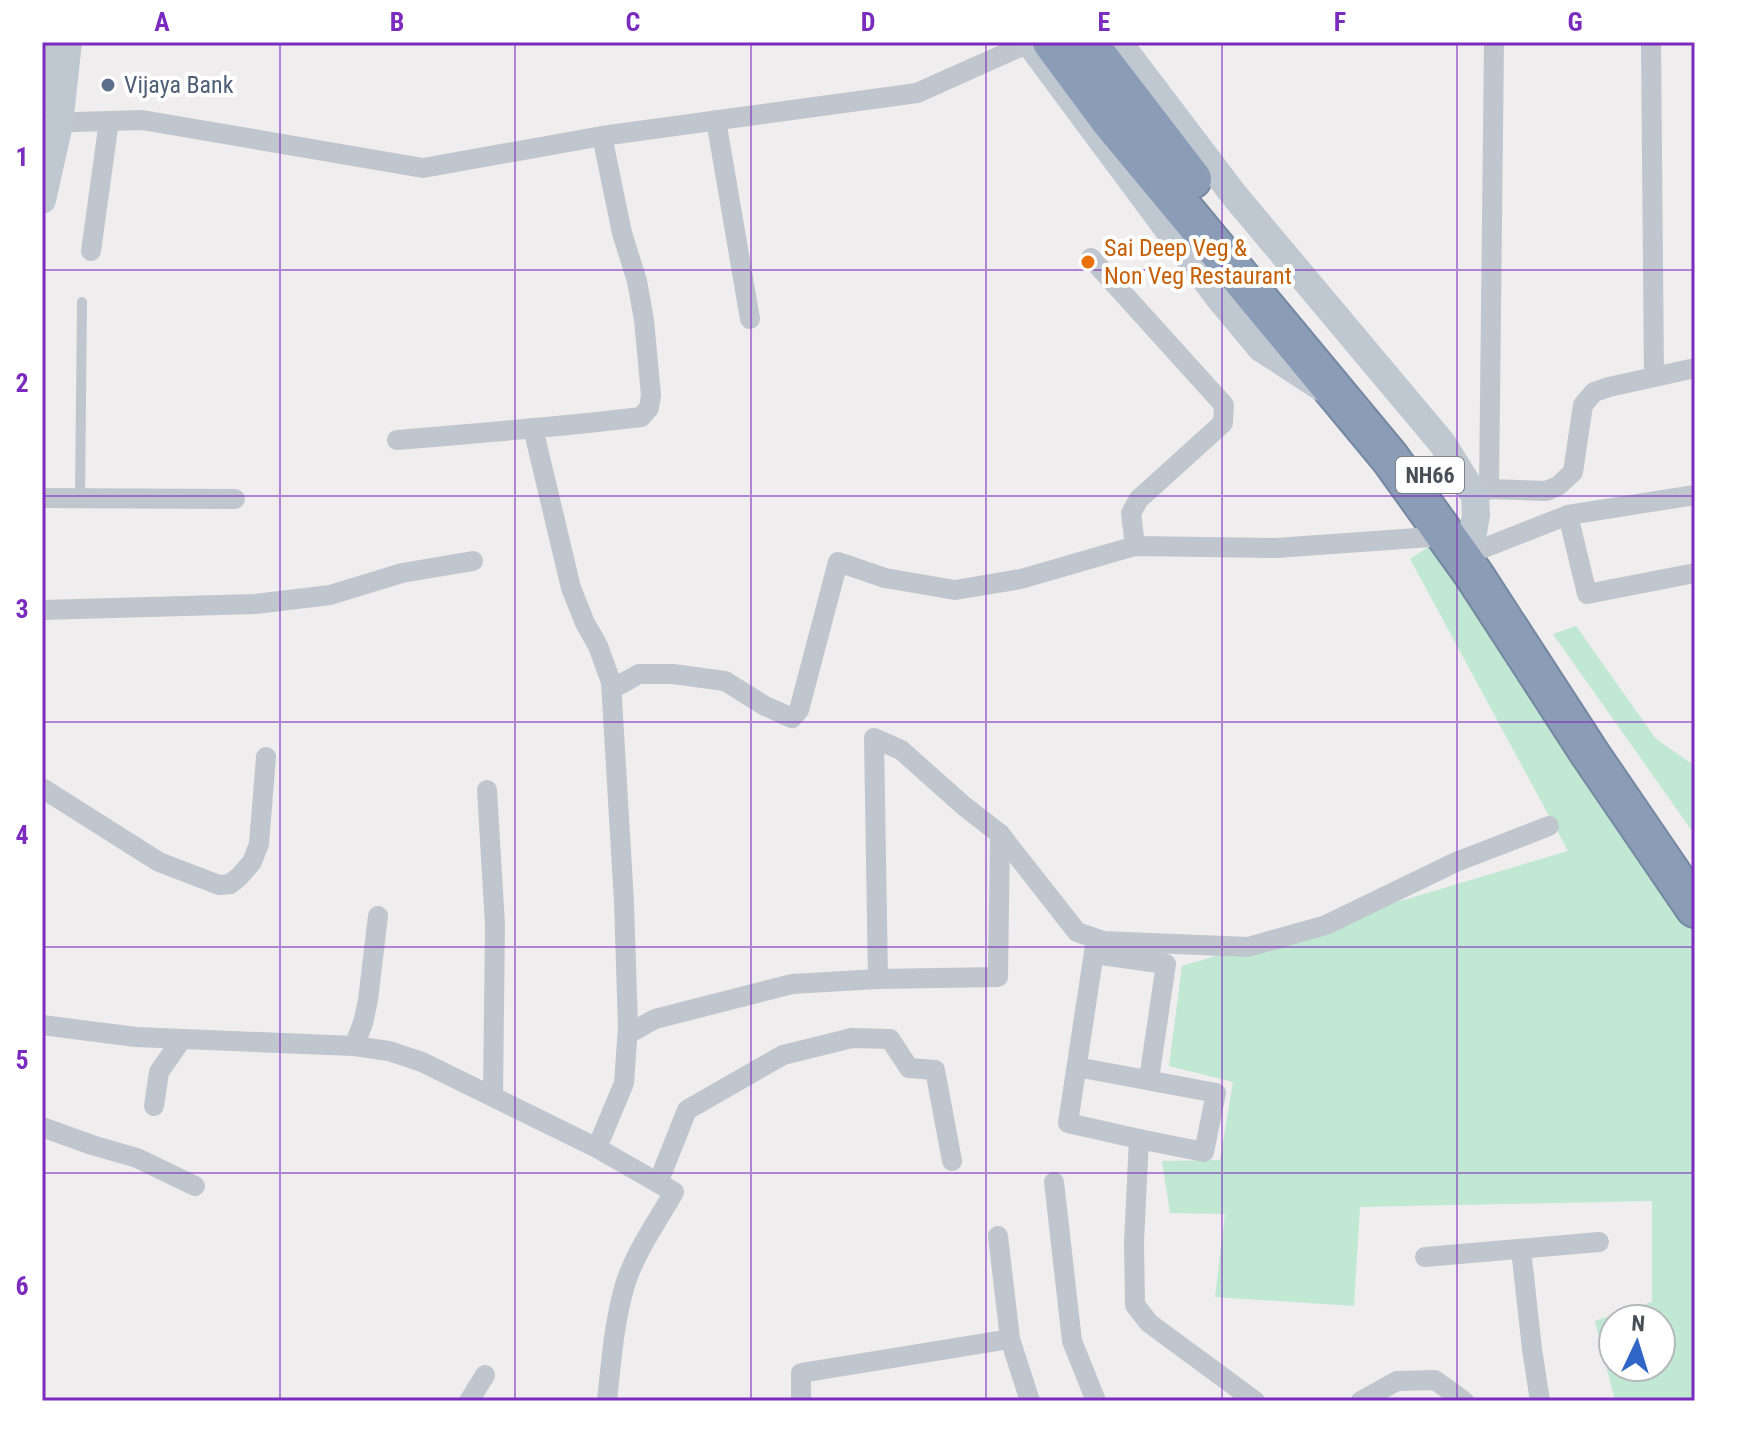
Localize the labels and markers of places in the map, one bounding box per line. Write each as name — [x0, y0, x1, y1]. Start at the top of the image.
place label: Vijaya Bank — [124, 71, 234, 99]
marker: Vijaya Bank — [99, 76, 117, 94]
place label: Sai Deep Veg & Non Veg Restaurant — [1104, 234, 1292, 290]
marker: Sai Deep Veg & Non Veg Restaurant — [1079, 253, 1097, 271]

